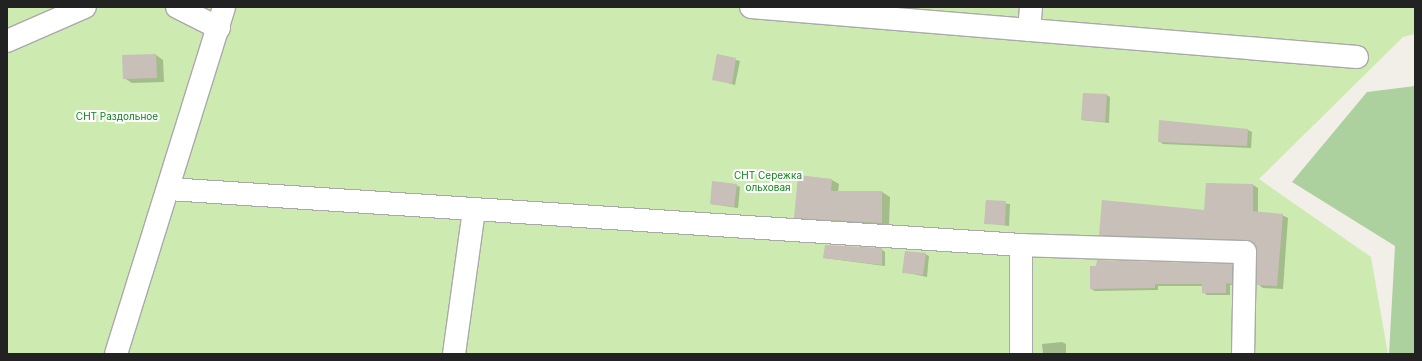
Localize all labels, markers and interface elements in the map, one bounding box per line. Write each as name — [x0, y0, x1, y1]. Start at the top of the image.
park label: СНТ Раздольное — [76, 111, 158, 123]
park label: СНТ Сережка ольховая — [734, 169, 802, 192]

